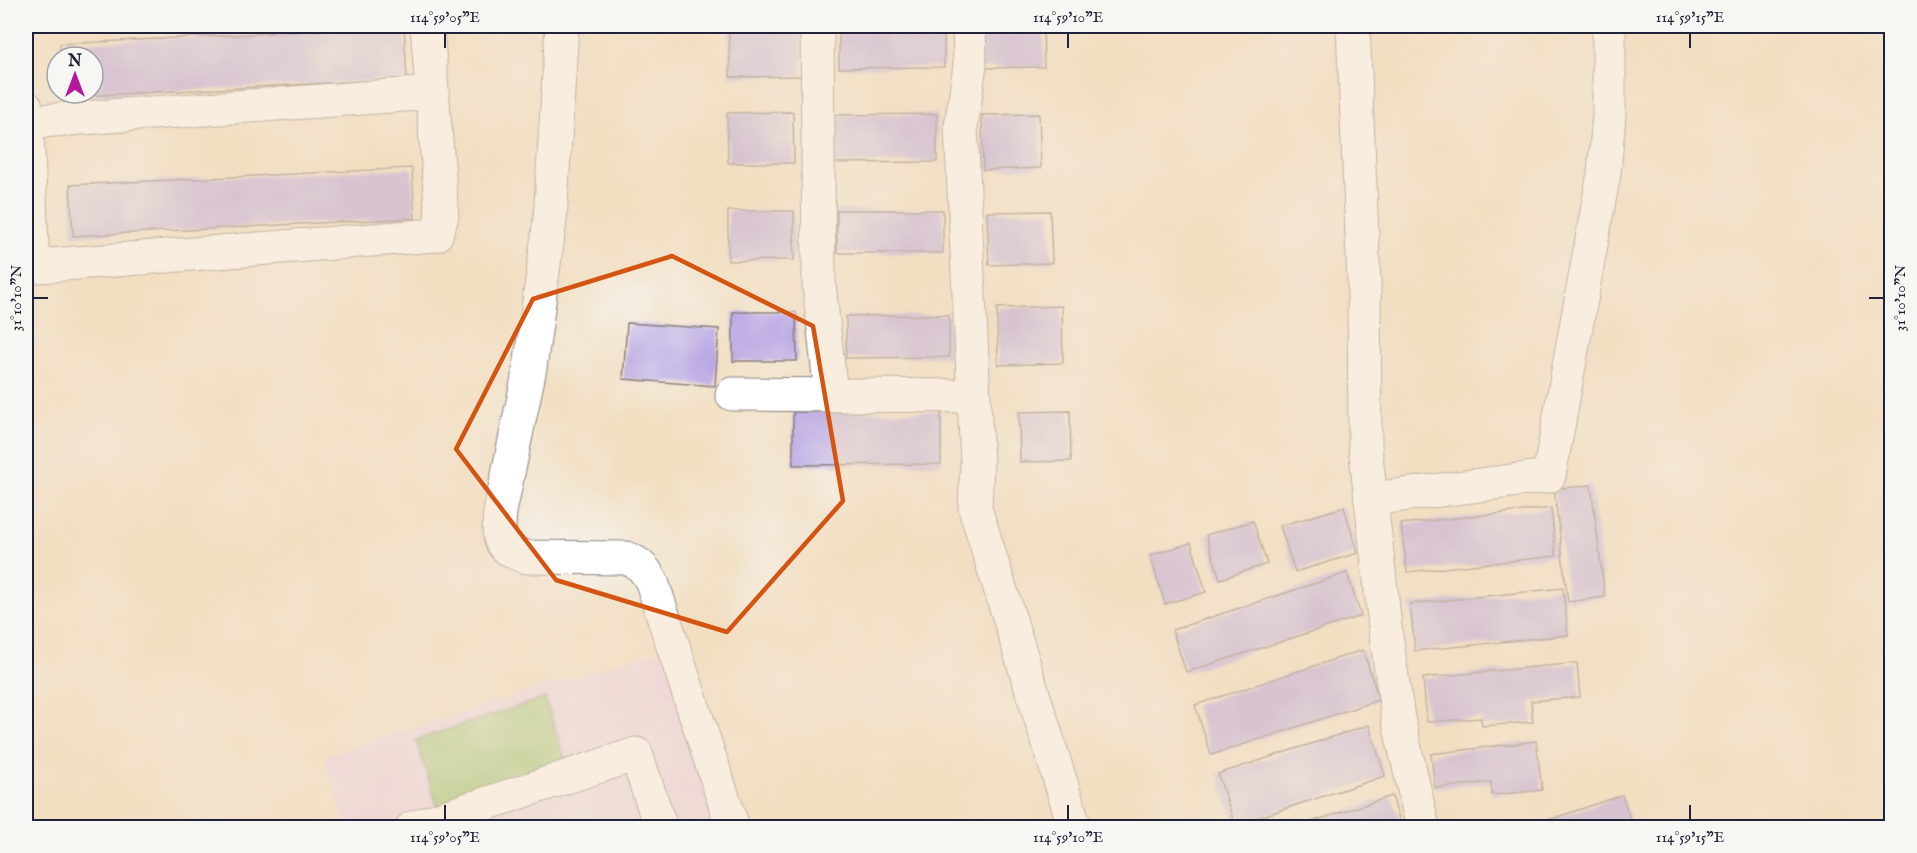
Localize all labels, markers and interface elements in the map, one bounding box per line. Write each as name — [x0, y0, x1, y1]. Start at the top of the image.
text: 114°59'05"E — [410, 8, 480, 27]
text: 114°59'10"E — [1033, 8, 1103, 27]
text: 114°59'15"E — [1656, 8, 1724, 27]
north arrow — [45, 45, 105, 105]
text: N — [67, 52, 82, 72]
text: 31°10'10"N — [7, 265, 26, 331]
text: 31°10'10"N — [1891, 265, 1910, 331]
text: 114°59'05"E — [410, 828, 480, 847]
text: 114°59'10"E — [1033, 828, 1103, 847]
text: 114°59'15"E — [1656, 828, 1724, 847]

